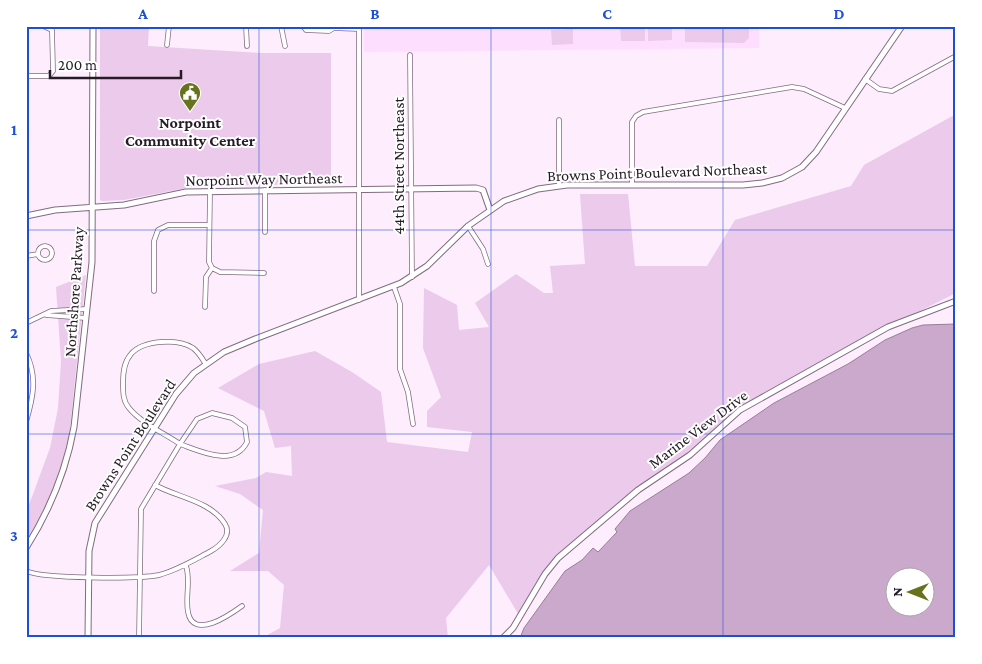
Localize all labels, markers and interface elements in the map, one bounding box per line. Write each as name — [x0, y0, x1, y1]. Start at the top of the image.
text: A — [137, 5, 148, 22]
text: B — [370, 5, 380, 22]
text: C — [602, 5, 612, 22]
text: D — [833, 5, 845, 22]
scale bar — [50, 48, 181, 80]
text: 200 m — [58, 57, 97, 73]
public building icon: Norpoint Community Center — [178, 81, 202, 112]
street label: 44th Street Northeast — [390, 96, 407, 235]
place label: Norpoint Community Center — [125, 114, 256, 149]
text: 1 — [11, 121, 17, 138]
street label: Browns Point Boulevard Northeast — [547, 160, 768, 184]
street label: Norpoint Way Northeast — [185, 169, 343, 190]
street label: Northshore Parkway — [61, 226, 88, 358]
text: 2 — [10, 324, 18, 341]
street label: Browns Point Boulevard — [81, 376, 179, 514]
street label: Marine View Drive — [645, 386, 751, 472]
text: 3 — [10, 527, 18, 544]
north arrow — [884, 566, 934, 616]
text: N — [889, 587, 905, 597]

